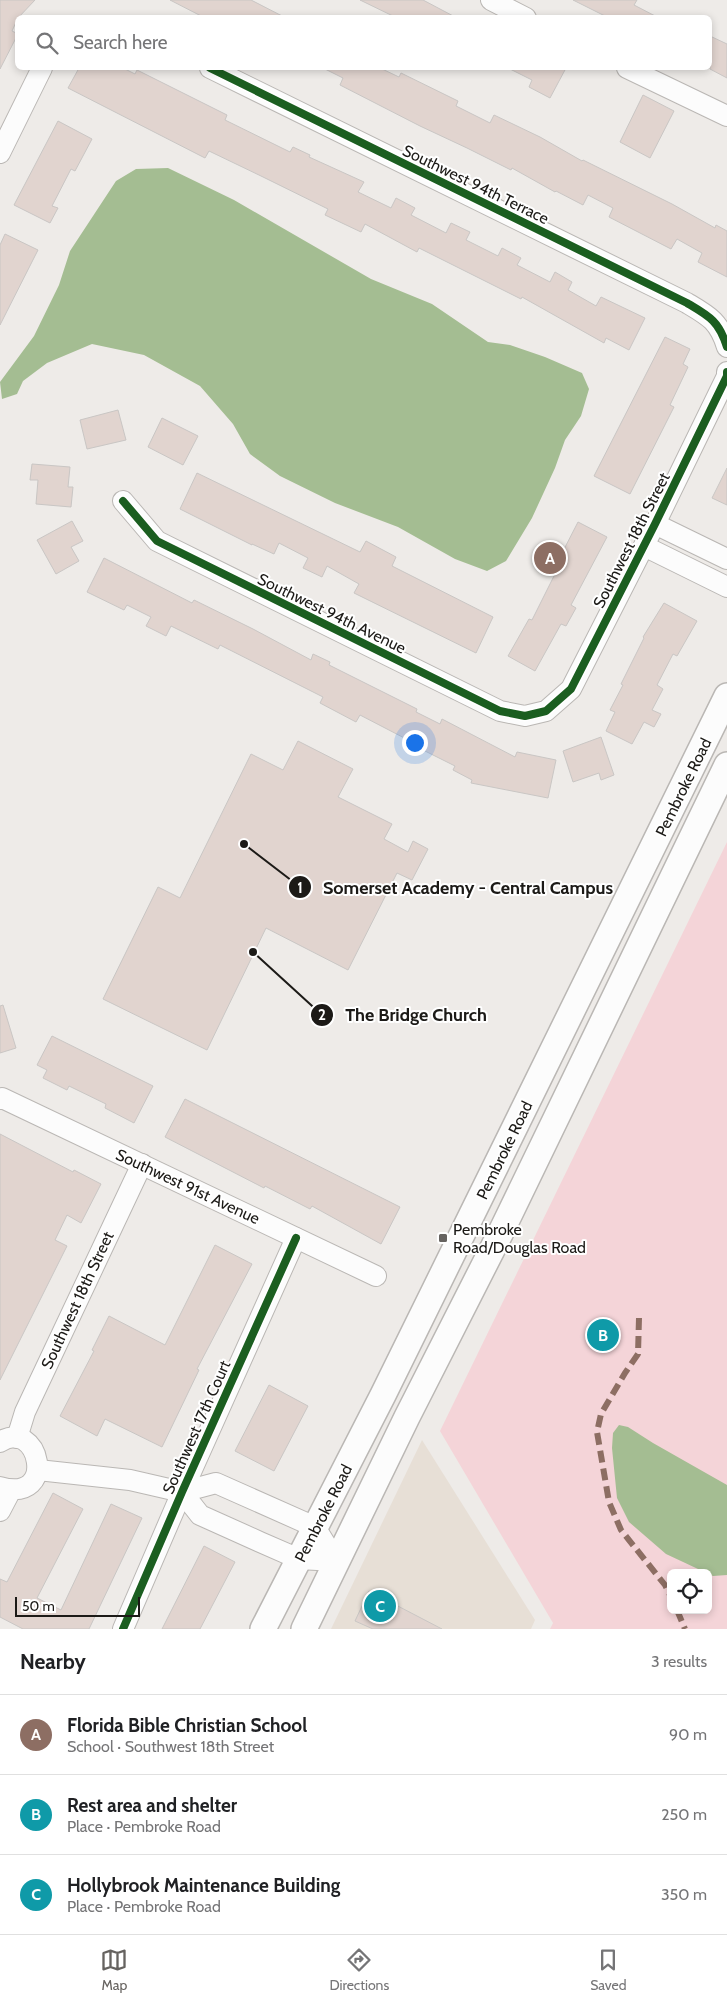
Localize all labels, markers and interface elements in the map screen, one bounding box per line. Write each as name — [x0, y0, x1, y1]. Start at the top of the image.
search box — [15, 15, 712, 70]
icon: search — [33, 29, 61, 57]
text: Search here — [73, 31, 167, 54]
street label: Southwest 94th Terrace — [400, 141, 552, 228]
street label: Southwest 18th Street — [589, 469, 674, 611]
pin: A — [534, 539, 566, 577]
street label: Southwest 94th Avenue — [255, 569, 409, 658]
your location — [402, 730, 428, 756]
street label: Pembroke Road — [651, 735, 715, 839]
callout: Somerset Academy - Central Campus — [288, 871, 623, 904]
text: Somerset Academy - Central Campus — [323, 877, 613, 899]
text: 1 — [297, 879, 303, 897]
callout: The Bridge Church — [310, 998, 497, 1031]
text: The Bridge Church — [345, 1004, 487, 1026]
text: 2 — [318, 1006, 326, 1024]
street label: Pembroke Road — [472, 1098, 536, 1202]
street label: Southwest 91st Avenue — [113, 1145, 263, 1228]
place label: Pembroke Road/Douglas Road — [453, 1220, 586, 1257]
street label: Southwest 18th Street — [37, 1228, 118, 1372]
marker: Pembroke Road/Douglas Road — [437, 1232, 449, 1244]
pin: B — [587, 1316, 619, 1354]
street label: Southwest 17th Court — [158, 1357, 235, 1497]
street label: Pembroke Road — [291, 1461, 356, 1565]
map controls — [667, 1569, 712, 1614]
button: locate — [667, 1569, 712, 1614]
pin: C — [364, 1587, 396, 1625]
scale bar — [15, 1594, 140, 1617]
text: 50 m — [22, 1597, 55, 1615]
text: Nearby — [20, 1649, 86, 1674]
text: 3 results — [651, 1652, 707, 1671]
text: Florida Bible Christian School — [67, 1714, 307, 1737]
text: A — [31, 1725, 41, 1744]
text: 90 m — [669, 1725, 707, 1744]
text: School · Southwest 18th Street — [67, 1737, 274, 1756]
text: Rest area and shelter — [67, 1794, 237, 1817]
text: B — [31, 1805, 41, 1824]
text: 250 m — [661, 1805, 707, 1824]
text: Place · Pembroke Road — [67, 1817, 221, 1836]
text: Hollybrook Maintenance Building — [67, 1874, 340, 1897]
text: C — [31, 1885, 41, 1904]
text: 350 m — [661, 1885, 707, 1904]
text: Place · Pembroke Road — [67, 1897, 221, 1916]
tab: Map — [100, 1946, 128, 1994]
tab: Directions — [329, 1946, 389, 1994]
tab: Saved — [590, 1946, 627, 1994]

